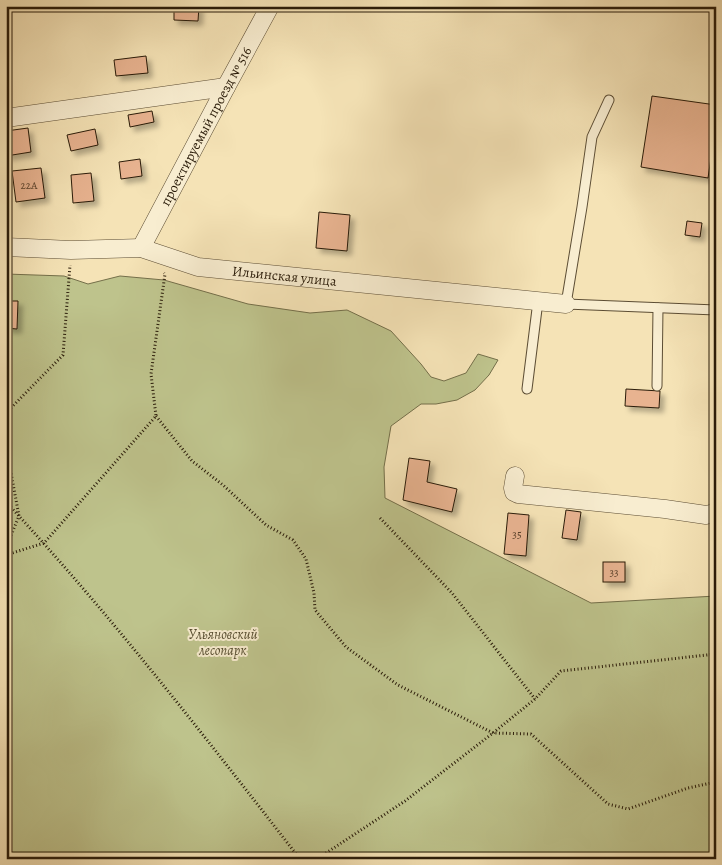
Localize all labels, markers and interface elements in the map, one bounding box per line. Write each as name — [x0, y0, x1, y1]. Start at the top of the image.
street label: проектируемый проезд № 516 — [156, 43, 256, 209]
house number: 22А — [21, 178, 38, 193]
street label: Ильинская улица — [231, 261, 338, 290]
house number: 35 — [512, 527, 522, 542]
house number: 33 — [609, 565, 619, 580]
park label: Ульяновский лесопарк — [189, 625, 258, 660]

